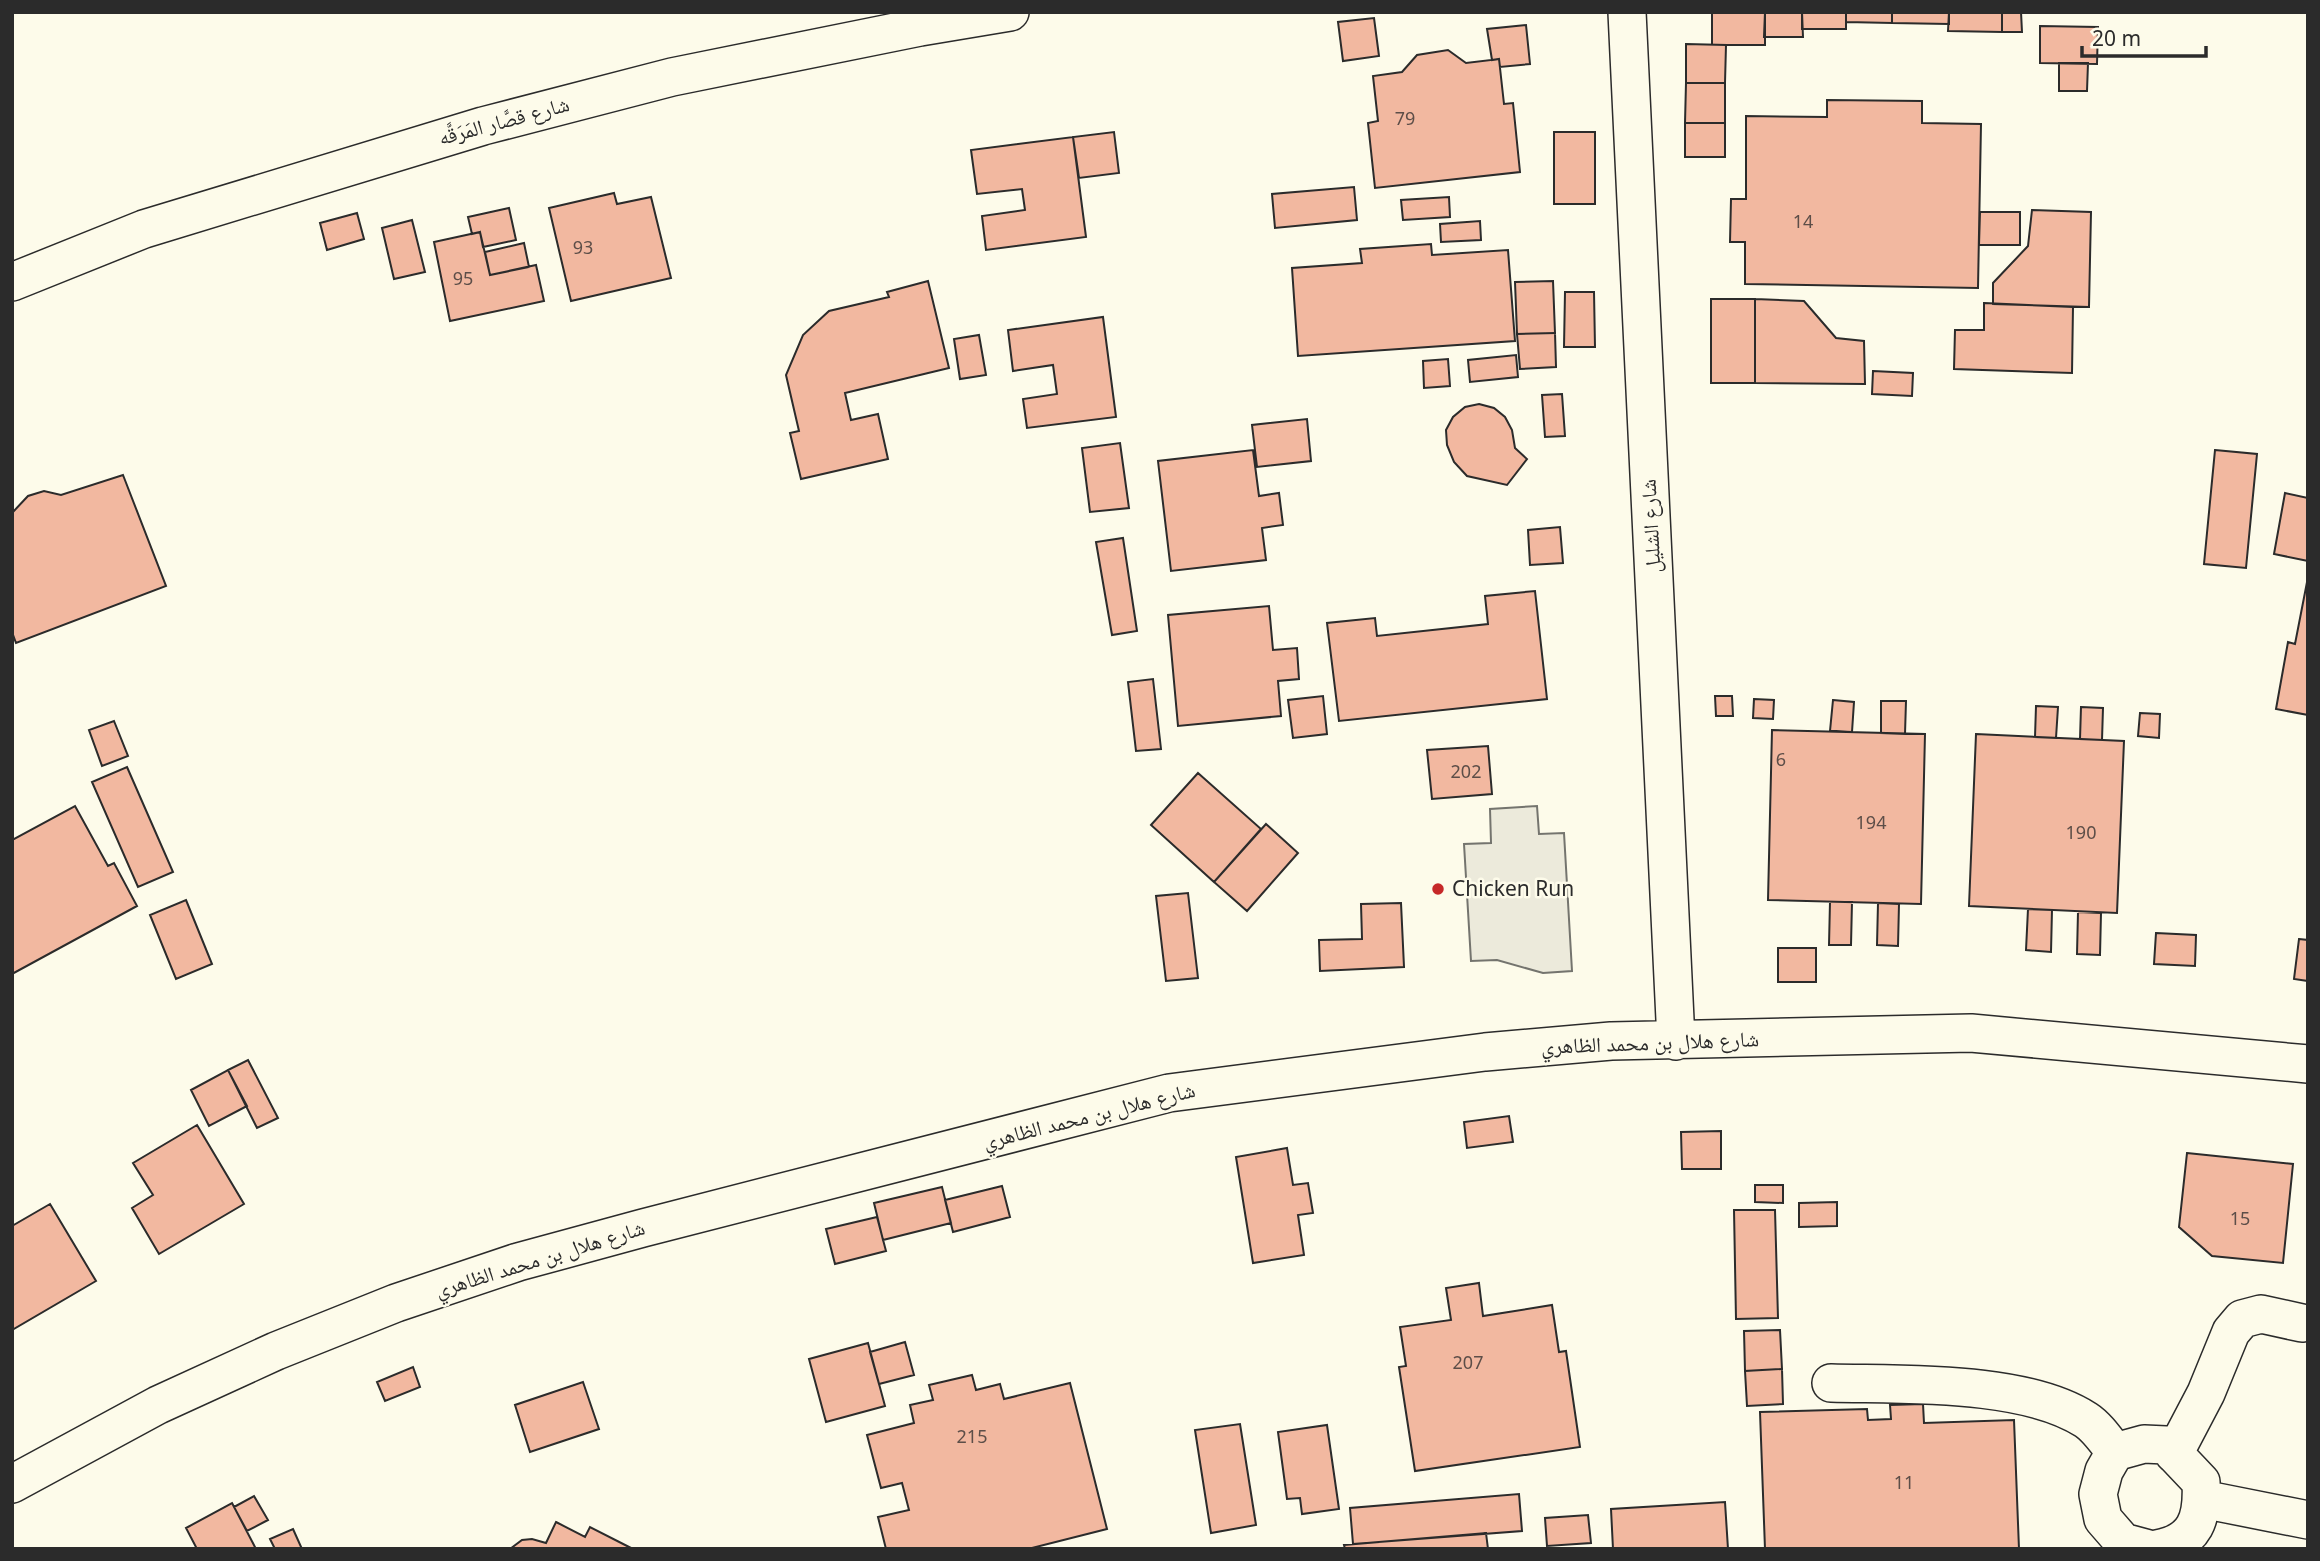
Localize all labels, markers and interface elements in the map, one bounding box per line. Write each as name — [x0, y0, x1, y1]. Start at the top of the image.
scale bar — [2082, 14, 2206, 58]
text: 20 m — [2092, 24, 2141, 52]
street label: شارع قصَّار المَرَقَّه — [435, 89, 572, 151]
house number: 79 — [1395, 106, 1415, 130]
house number: 14 — [1793, 209, 1813, 233]
house number: 93 — [573, 235, 593, 259]
house number: 95 — [453, 266, 473, 290]
street label: شارع الشليل — [1634, 478, 1666, 574]
house number: 6 — [1776, 747, 1786, 771]
house number: 202 — [1451, 759, 1481, 783]
house number: 194 — [1856, 810, 1886, 834]
house number: 190 — [2066, 820, 2096, 844]
place label: Chicken Run — [1452, 874, 1574, 902]
marker: Chicken Run — [1430, 881, 1446, 897]
street label: شارع هلال بن محمد الظاهري — [1540, 1024, 1760, 1063]
street label: شارع هلال بن محمد الظاهري — [980, 1075, 1199, 1158]
house number: 15 — [2230, 1206, 2250, 1230]
street label: شارع هلال بن محمد الظاهري — [431, 1213, 649, 1307]
house number: 207 — [1453, 1350, 1483, 1374]
house number: 215 — [957, 1424, 987, 1448]
house number: 11 — [1894, 1470, 1914, 1494]

